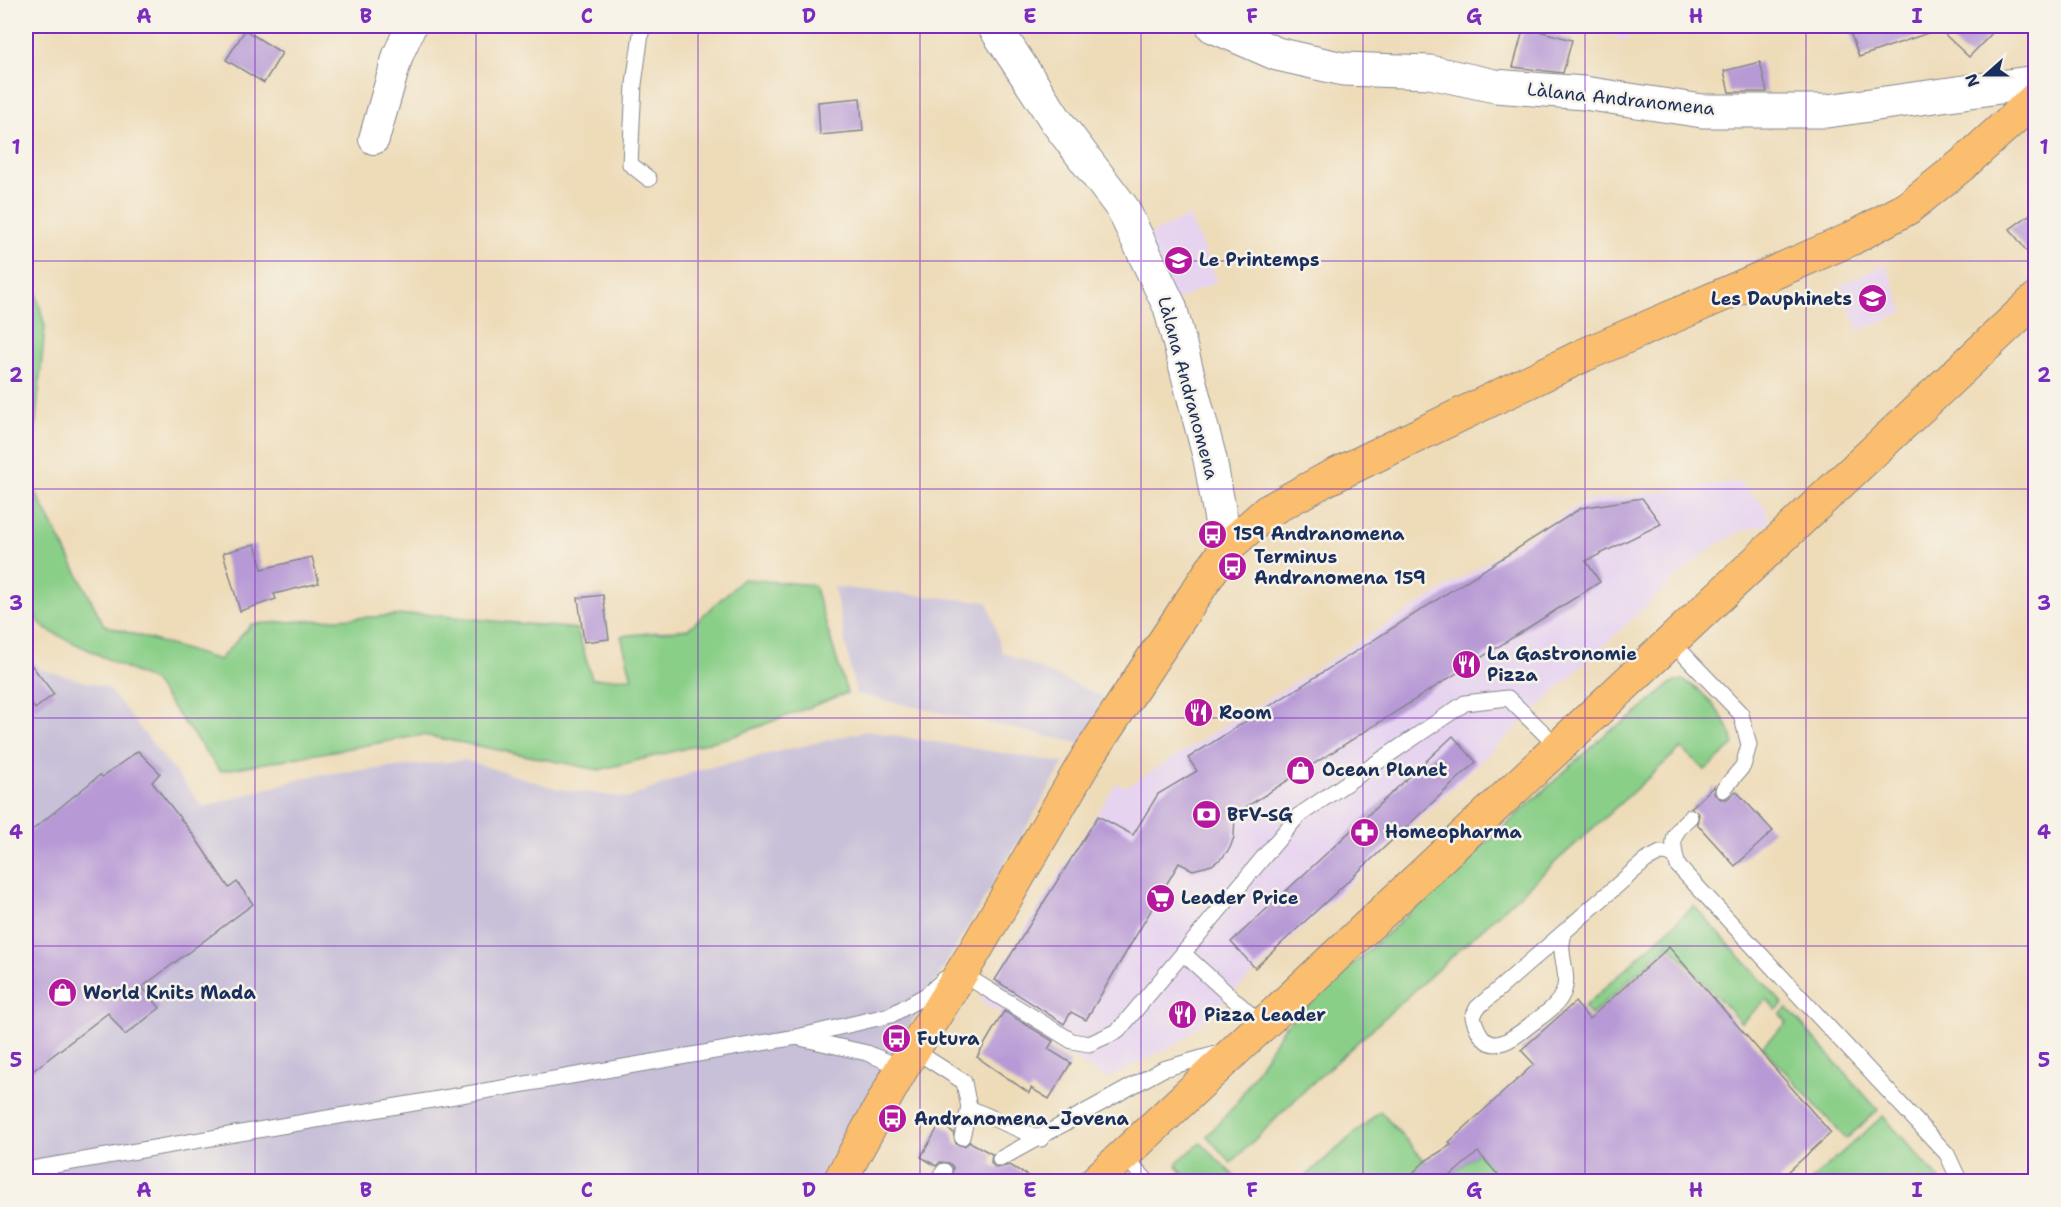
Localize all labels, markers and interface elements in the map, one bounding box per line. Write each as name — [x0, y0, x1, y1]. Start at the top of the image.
text: A — [136, 3, 152, 29]
text: B — [360, 3, 372, 29]
text: C — [581, 3, 593, 29]
text: D — [802, 3, 816, 29]
text: E — [1023, 3, 1037, 29]
text: F — [1246, 3, 1258, 29]
text: G — [1466, 3, 1482, 29]
text: H — [1689, 3, 1703, 29]
text: I — [1911, 3, 1923, 29]
north arrow — [1956, 45, 2016, 105]
text: N — [1960, 71, 1985, 90]
street label: Làlana Andranomena — [1526, 77, 1716, 121]
text: 1 — [11, 134, 21, 160]
text: 1 — [2039, 134, 2049, 160]
school or university icon: Le Printemps — [1162, 244, 1194, 276]
place label: Le Printemps — [1199, 248, 1319, 272]
school or university icon: Les Dauphinets — [1857, 283, 1889, 315]
place label: Les Dauphinets — [1711, 287, 1852, 311]
street label: Làlana Andranomena — [1152, 294, 1224, 482]
text: 2 — [9, 362, 23, 388]
text: 2 — [2037, 362, 2051, 388]
bus stop icon: 159 Andranomena — [1196, 518, 1228, 550]
place label: 159 Andranomena — [1233, 522, 1405, 546]
place label: Terminus Andranomena 159 — [1254, 545, 1426, 590]
bus stop icon: Terminus Andranomena 159 — [1217, 551, 1249, 583]
text: 3 — [9, 590, 23, 616]
text: 3 — [2037, 590, 2051, 616]
place label: La Gastronomie Pizza — [1487, 642, 1637, 687]
restaurant icon: La Gastronomie Pizza — [1450, 648, 1482, 680]
restaurant icon: Room — [1182, 697, 1214, 729]
place label: Room — [1219, 701, 1272, 725]
shop icon: Ocean Planet — [1285, 754, 1317, 786]
place label: Ocean Planet — [1322, 758, 1447, 782]
bank icon: BFV-SG — [1190, 799, 1222, 831]
place label: BFV-SG — [1227, 803, 1293, 827]
pharmacy icon: Homeopharma — [1348, 816, 1380, 848]
text: 4 — [9, 819, 23, 845]
text: 4 — [2037, 819, 2051, 845]
place label: Homeopharma — [1385, 820, 1523, 844]
supermarket icon: Leader Price — [1144, 882, 1176, 914]
place label: Leader Price — [1181, 886, 1299, 910]
shop icon: World Knits Mada — [46, 977, 78, 1009]
place label: World Knits Mada — [83, 981, 256, 1005]
restaurant icon: Pizza Leader — [1167, 999, 1199, 1031]
place label: Pizza Leader — [1204, 1003, 1326, 1027]
bus stop icon: Futura — [880, 1023, 912, 1055]
place label: Futura — [917, 1027, 980, 1051]
text: 5 — [10, 1047, 22, 1073]
text: 5 — [2038, 1047, 2050, 1073]
bus stop icon: Andranomena_Jovena — [877, 1103, 909, 1135]
place label: Andranomena_Jovena — [914, 1107, 1129, 1131]
text: A — [136, 1177, 152, 1203]
text: B — [360, 1177, 372, 1203]
text: C — [581, 1177, 593, 1203]
text: D — [802, 1177, 816, 1203]
text: E — [1023, 1177, 1037, 1203]
text: F — [1246, 1177, 1258, 1203]
text: G — [1466, 1177, 1482, 1203]
text: H — [1689, 1177, 1703, 1203]
text: I — [1911, 1177, 1923, 1203]

